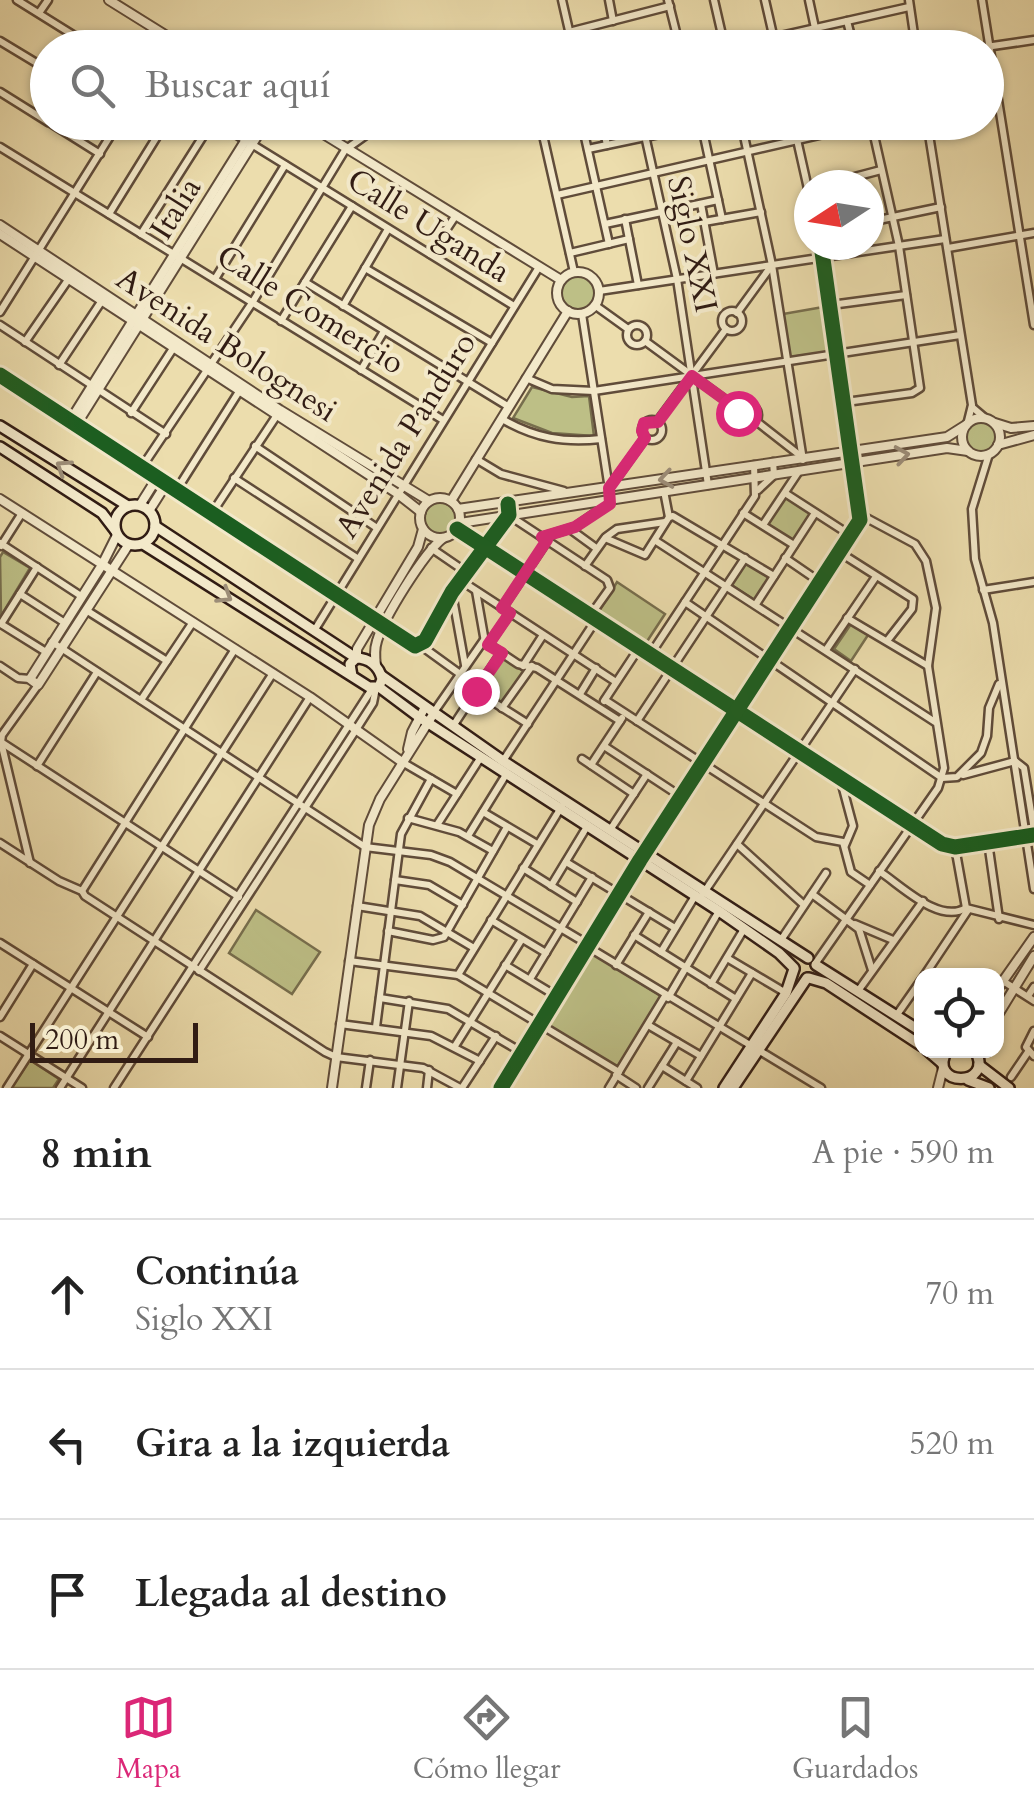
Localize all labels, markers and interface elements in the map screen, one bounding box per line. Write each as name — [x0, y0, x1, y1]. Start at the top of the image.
search box — [30, 30, 1004, 140]
icon: search — [65, 58, 120, 113]
text: Buscar aquí — [145, 59, 331, 111]
street label: Calle Uganda — [339, 158, 519, 294]
street label: Italia — [140, 169, 212, 248]
north arrow — [794, 170, 884, 260]
street label: Siglo XXI — [656, 172, 728, 316]
street label: Calle Comercio — [208, 235, 413, 385]
street label: Avenida Bolognesi — [108, 257, 345, 433]
street label: Avenida Panduro — [325, 324, 487, 547]
route start — [716, 391, 762, 437]
one-way arrow — [894, 445, 910, 466]
one-way arrow — [56, 460, 74, 479]
one-way arrow — [657, 468, 674, 489]
one-way arrow — [214, 583, 232, 602]
route end — [454, 669, 500, 715]
map controls — [914, 968, 1004, 1058]
button: locate — [914, 968, 1004, 1058]
scale bar — [30, 1018, 198, 1062]
text: 200 m — [45, 1021, 119, 1059]
text: 8 min — [40, 1125, 152, 1182]
text: A pie · 590 m — [812, 1131, 994, 1175]
text: Continúa — [135, 1246, 299, 1298]
icon: ahead — [40, 1267, 95, 1322]
text: 70 m — [926, 1272, 994, 1316]
text: Siglo XXI — [135, 1298, 273, 1342]
icon: left — [40, 1417, 95, 1472]
text: Gira a la izquierda — [135, 1418, 450, 1470]
text: 520 m — [909, 1422, 994, 1466]
icon: arrive — [40, 1567, 95, 1622]
text: Llegada al destino — [135, 1568, 447, 1620]
tab: Mapa — [116, 1690, 181, 1788]
tab: Cómo llegar — [413, 1690, 561, 1788]
tab: Guardados — [792, 1690, 918, 1788]

